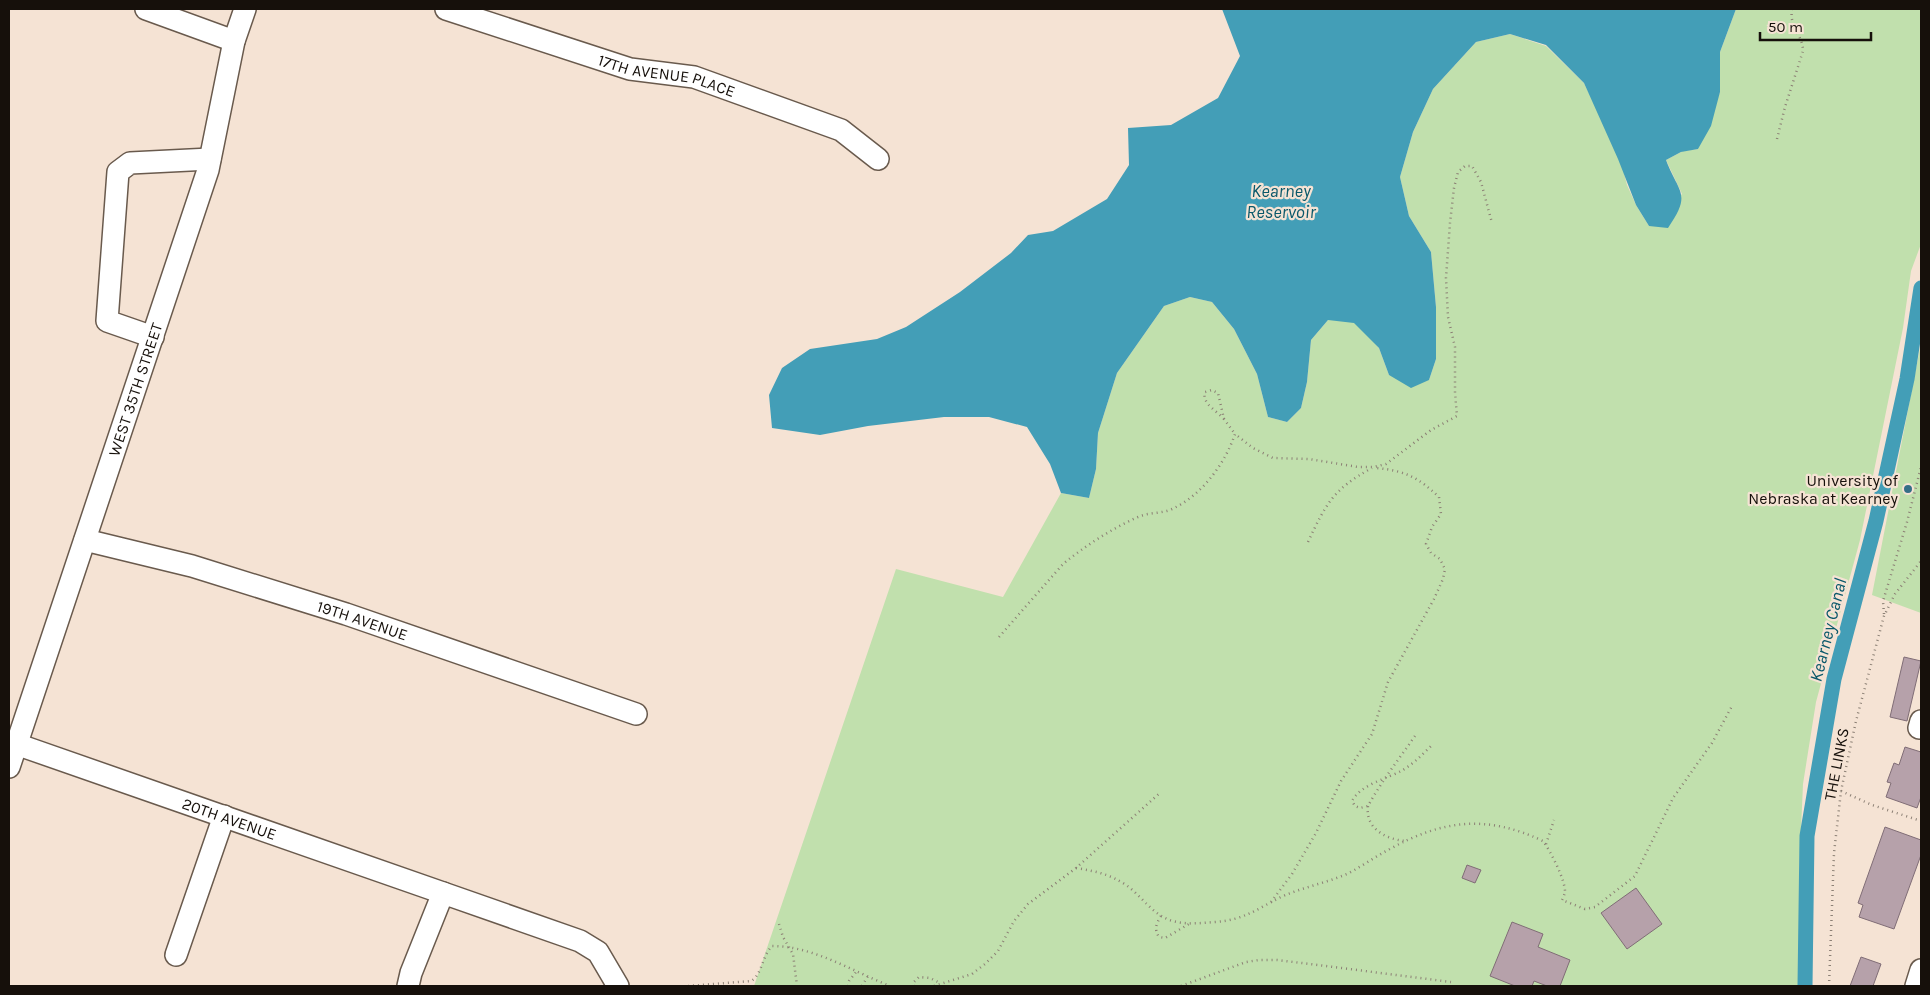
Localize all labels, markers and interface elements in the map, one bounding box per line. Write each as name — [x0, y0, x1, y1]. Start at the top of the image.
scale bar — [1760, 10, 1871, 42]
text: 50 m — [1768, 18, 1803, 36]
street label: 17TH AVENUE PLACE — [596, 50, 738, 101]
water label: Kearney Reservoir — [1246, 180, 1316, 223]
street label: WEST 35TH STREET — [104, 320, 166, 459]
place label: University of Nebraska at Kearney — [1748, 471, 1899, 508]
marker: University of Nebraska at Kearney — [1902, 483, 1914, 495]
water label: Kearney Canal — [1805, 576, 1852, 684]
street label: 19TH AVENUE — [315, 597, 410, 645]
street label: THE LINKS — [1820, 726, 1853, 802]
street label: 20TH AVENUE — [180, 794, 279, 844]

